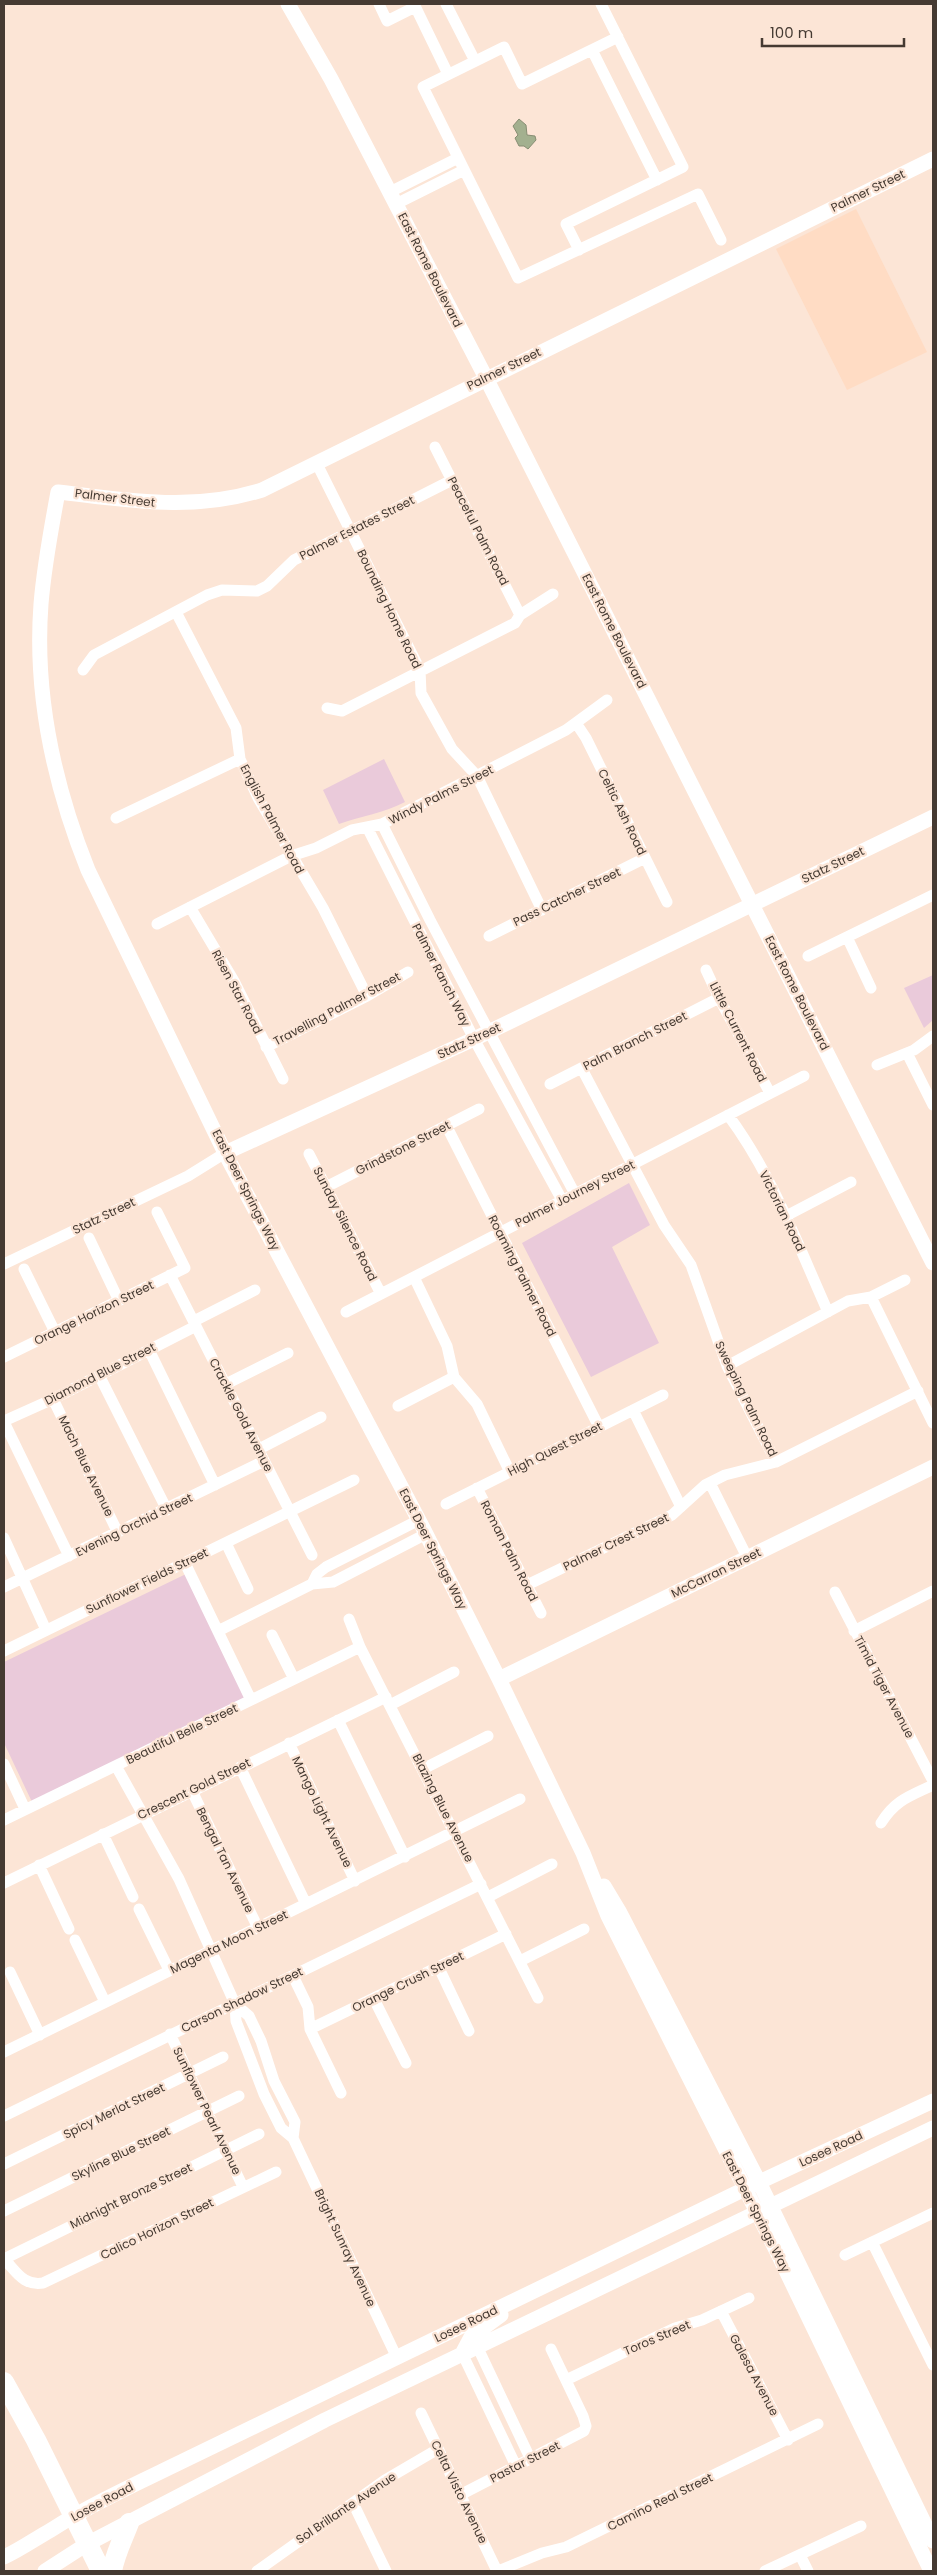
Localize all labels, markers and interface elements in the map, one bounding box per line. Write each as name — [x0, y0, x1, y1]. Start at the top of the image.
scale bar — [762, 15, 904, 47]
text: 100 m — [770, 22, 813, 43]
street label: Palmer Street — [828, 165, 908, 216]
street label: East Rome Boulevard — [394, 210, 467, 330]
street label: Palmer Street — [464, 343, 544, 394]
street label: Peaceful Palm Road — [444, 474, 513, 588]
street label: Palmer Street — [74, 484, 156, 511]
street label: Palmer Estates Street — [296, 491, 417, 564]
street label: Bounding Home Road — [353, 546, 426, 671]
street label: East Rome Boulevard — [578, 571, 651, 691]
street label: English Palmer Road — [236, 761, 309, 876]
street label: Windy Palms Street — [386, 761, 496, 828]
street label: Celtic Ash Road — [594, 766, 651, 858]
street label: Statz Street — [799, 842, 867, 887]
street label: Pass Catcher Street — [510, 863, 623, 930]
street label: Palmer Ranch Way — [408, 920, 475, 1029]
street label: East Rome Boulevard — [761, 933, 834, 1053]
street label: Risen Star Road — [208, 947, 267, 1037]
street label: Travelling Palmer Street — [270, 968, 403, 1049]
street label: Little Current Road — [706, 979, 771, 1085]
street label: Palm Branch Street — [580, 1007, 690, 1074]
street label: Statz Street — [435, 1019, 503, 1063]
street label: Grindstone Street — [352, 1116, 453, 1179]
street label: East Deer Springs Way — [209, 1126, 284, 1253]
street label: Palmer Journey Street — [512, 1156, 637, 1231]
street label: Sunday Silence Road — [309, 1164, 382, 1284]
street label: Victorian Road — [756, 1167, 809, 1254]
street label: Statz Street — [70, 1193, 138, 1238]
street label: Roaming Palmer Road — [484, 1212, 560, 1339]
street label: Orange Horizon Street — [31, 1276, 156, 1349]
street label: Diamond Blue Street — [41, 1338, 158, 1409]
street label: Sweeping Palm Road — [711, 1338, 782, 1459]
street label: Crackle Gold Avenue — [205, 1355, 277, 1474]
street label: Mach Blue Avenue — [55, 1412, 118, 1519]
street label: High Quest Street — [505, 1417, 605, 1480]
street label: East Deer Springs Way — [396, 1485, 471, 1612]
street label: Evening Orchid Street — [72, 1489, 195, 1560]
street label: Roman Palm Road — [477, 1497, 542, 1604]
street label: Palmer Crest Street — [560, 1509, 671, 1575]
street label: McCarran Street — [668, 1543, 764, 1602]
street label: Sunflower Fields Street — [83, 1544, 211, 1618]
street label: Timid Tiger Avenue — [850, 1633, 919, 1741]
street label: Beautiful Belle Street — [123, 1699, 240, 1768]
street label: Blazing Blue Avenue — [409, 1751, 478, 1865]
street label: Mango Light Avenue — [288, 1753, 357, 1870]
street label: Crescent Gold Street — [134, 1754, 253, 1823]
street label: Bengal Tan Avenue — [193, 1804, 258, 1915]
street label: Magenta Moon Street — [167, 1906, 291, 1977]
street label: Orange Crush Street — [349, 1947, 466, 2016]
street label: Carson Shadow Street — [178, 1963, 306, 2036]
street label: Sunflower Pearl Avenue — [169, 2044, 246, 2177]
street label: Spicy Merlot Street — [60, 2079, 167, 2143]
street label: Skyline Blue Street — [69, 2122, 173, 2185]
street label: Losee Road — [796, 2126, 865, 2171]
street label: East Deer Springs Way — [719, 2148, 794, 2275]
street label: Midnight Bronze Street — [67, 2159, 195, 2233]
street label: Bright Sunray Avenue — [311, 2186, 380, 2309]
street label: Calico Horizon Street — [97, 2194, 216, 2263]
street label: Losee Road — [431, 2301, 500, 2346]
street label: Toros Street — [621, 2316, 693, 2359]
street label: Galesa Avenue — [726, 2331, 783, 2419]
street label: Celta Visto Avenue — [427, 2437, 492, 2546]
street label: Pastar Street — [487, 2437, 563, 2487]
street label: Sol Brillante Avenue — [292, 2468, 399, 2547]
street label: Camino Real Street — [604, 2469, 715, 2534]
street label: Losee Road — [68, 2478, 136, 2525]

